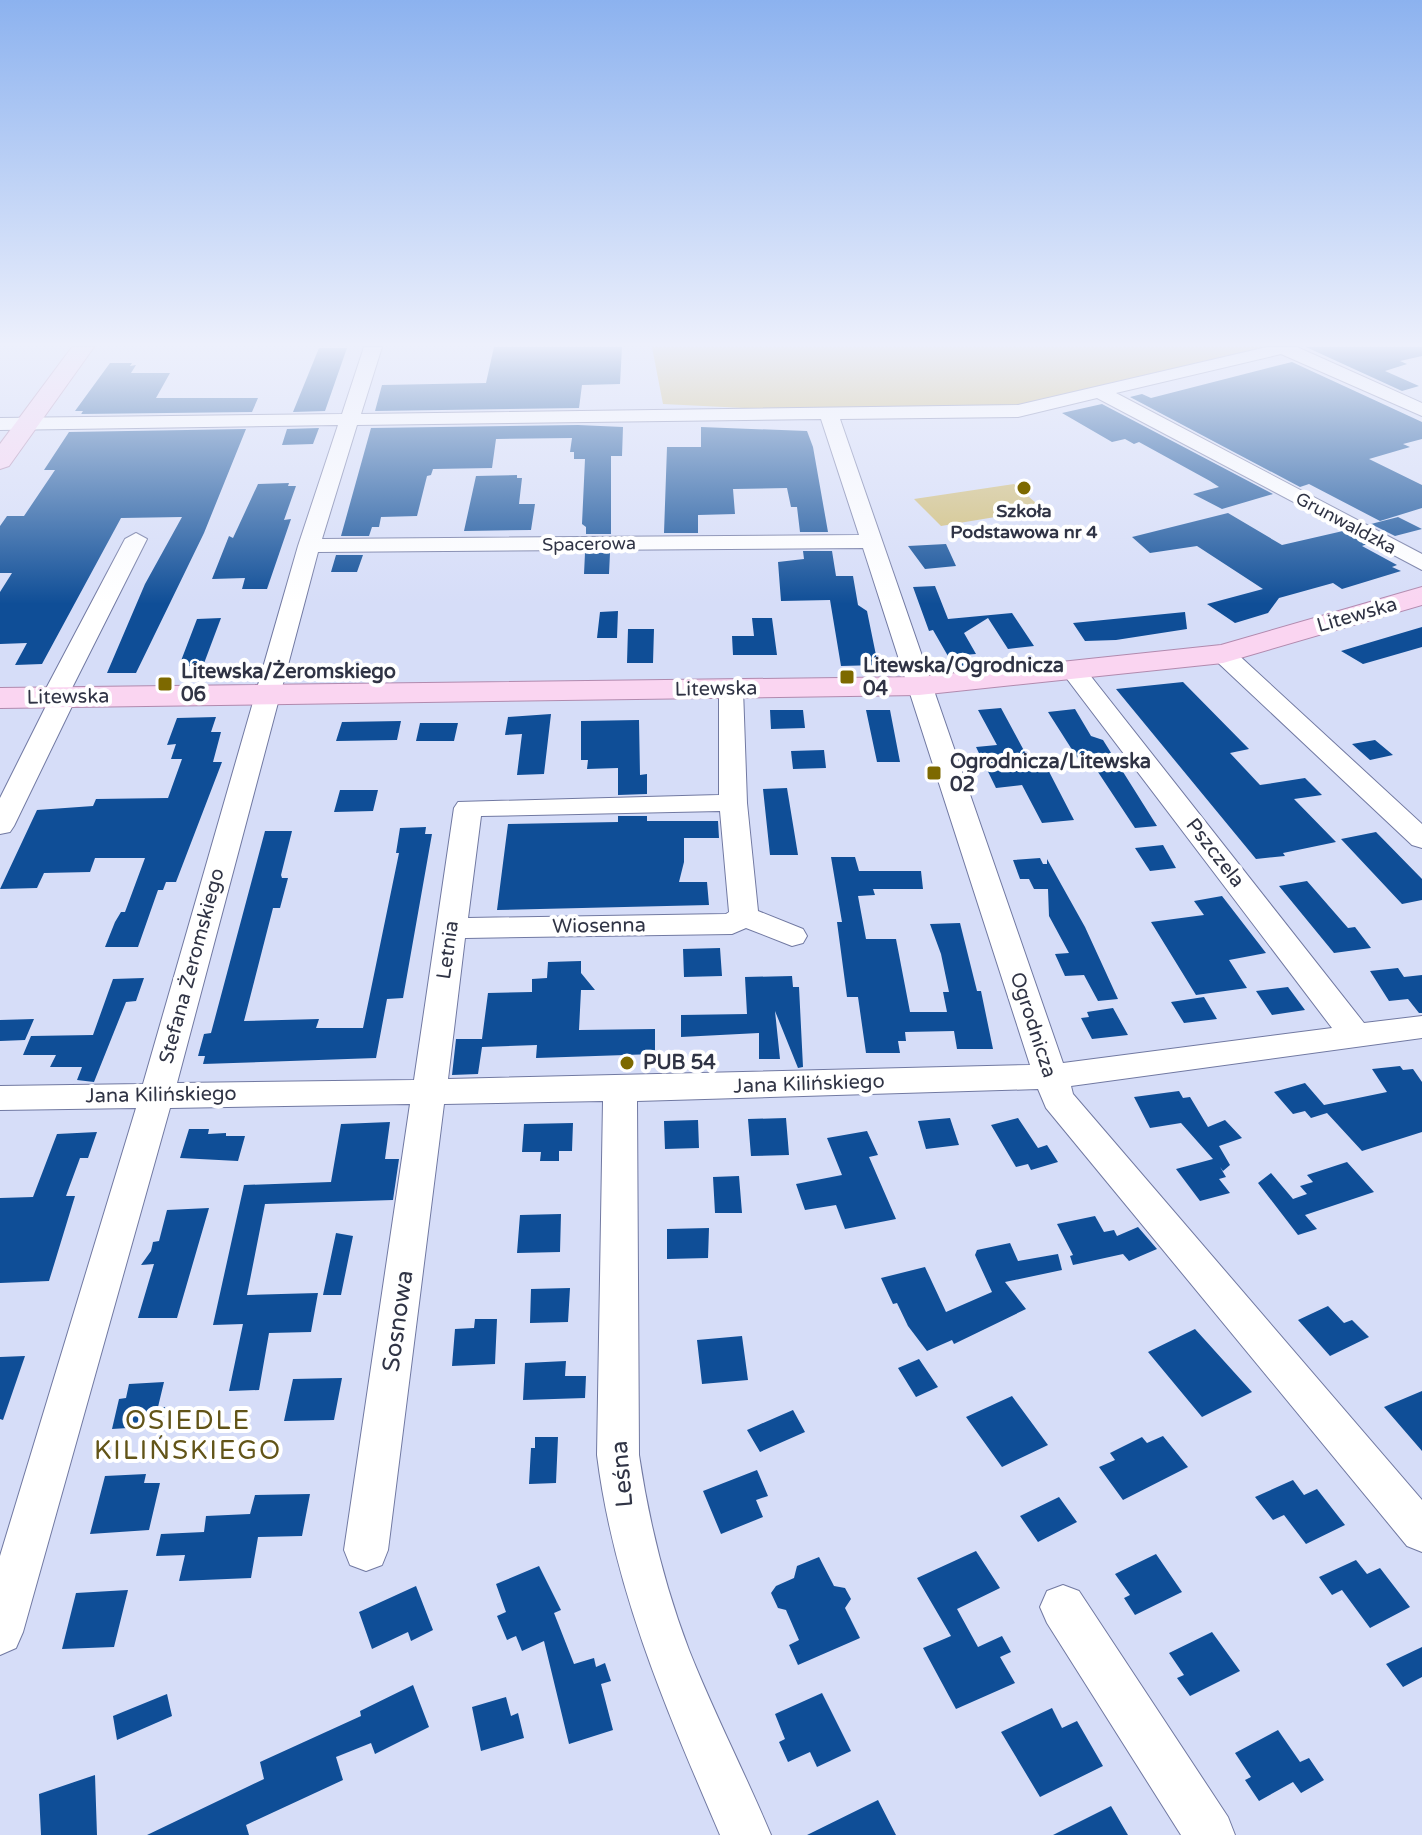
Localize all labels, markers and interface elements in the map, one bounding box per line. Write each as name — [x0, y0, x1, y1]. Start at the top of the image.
marker: Szkoła Podstawowa nr 4 — [1015, 479, 1033, 497]
street label: Grunwaldzka — [1292, 487, 1400, 559]
place label: Szkoła Podstawowa nr 4 — [950, 500, 1098, 543]
street label: Spacerowa — [542, 532, 636, 556]
street label: Litewska — [1314, 592, 1400, 638]
place label: Litewska/Ogrodnicza 04 — [863, 654, 1064, 701]
place label: Litewska/Żeromskiego 06 — [181, 659, 396, 707]
marker: Litewska/Ogrodnicza 04 — [838, 668, 856, 686]
marker: Litewska/Żeromskiego 06 — [156, 675, 174, 693]
street label: Litewska — [674, 676, 758, 702]
street label: Litewska — [26, 684, 110, 710]
place label: Ogrodnicza/Litewska 02 — [950, 750, 1151, 797]
marker: Ogrodnicza/Litewska 02 — [925, 764, 943, 782]
street label: Pszczela — [1181, 814, 1249, 892]
street label: Stefana Żeromskiego — [154, 866, 230, 1066]
street label: Wiosenna — [552, 913, 646, 939]
street label: Letnia — [432, 919, 464, 981]
street label: Ogrodnicza — [1005, 969, 1061, 1081]
place label: PUB 54 — [643, 1051, 716, 1075]
marker: PUB 54 — [618, 1054, 636, 1072]
street label: Jana Kilińskiego — [733, 1069, 885, 1099]
street label: Jana Kilińskiego — [85, 1082, 237, 1108]
street label: Sosnowa — [377, 1268, 419, 1374]
district label: OSIEDLE KILIŃSKIEGO — [94, 1405, 282, 1466]
street label: Leśna — [605, 1439, 639, 1509]

